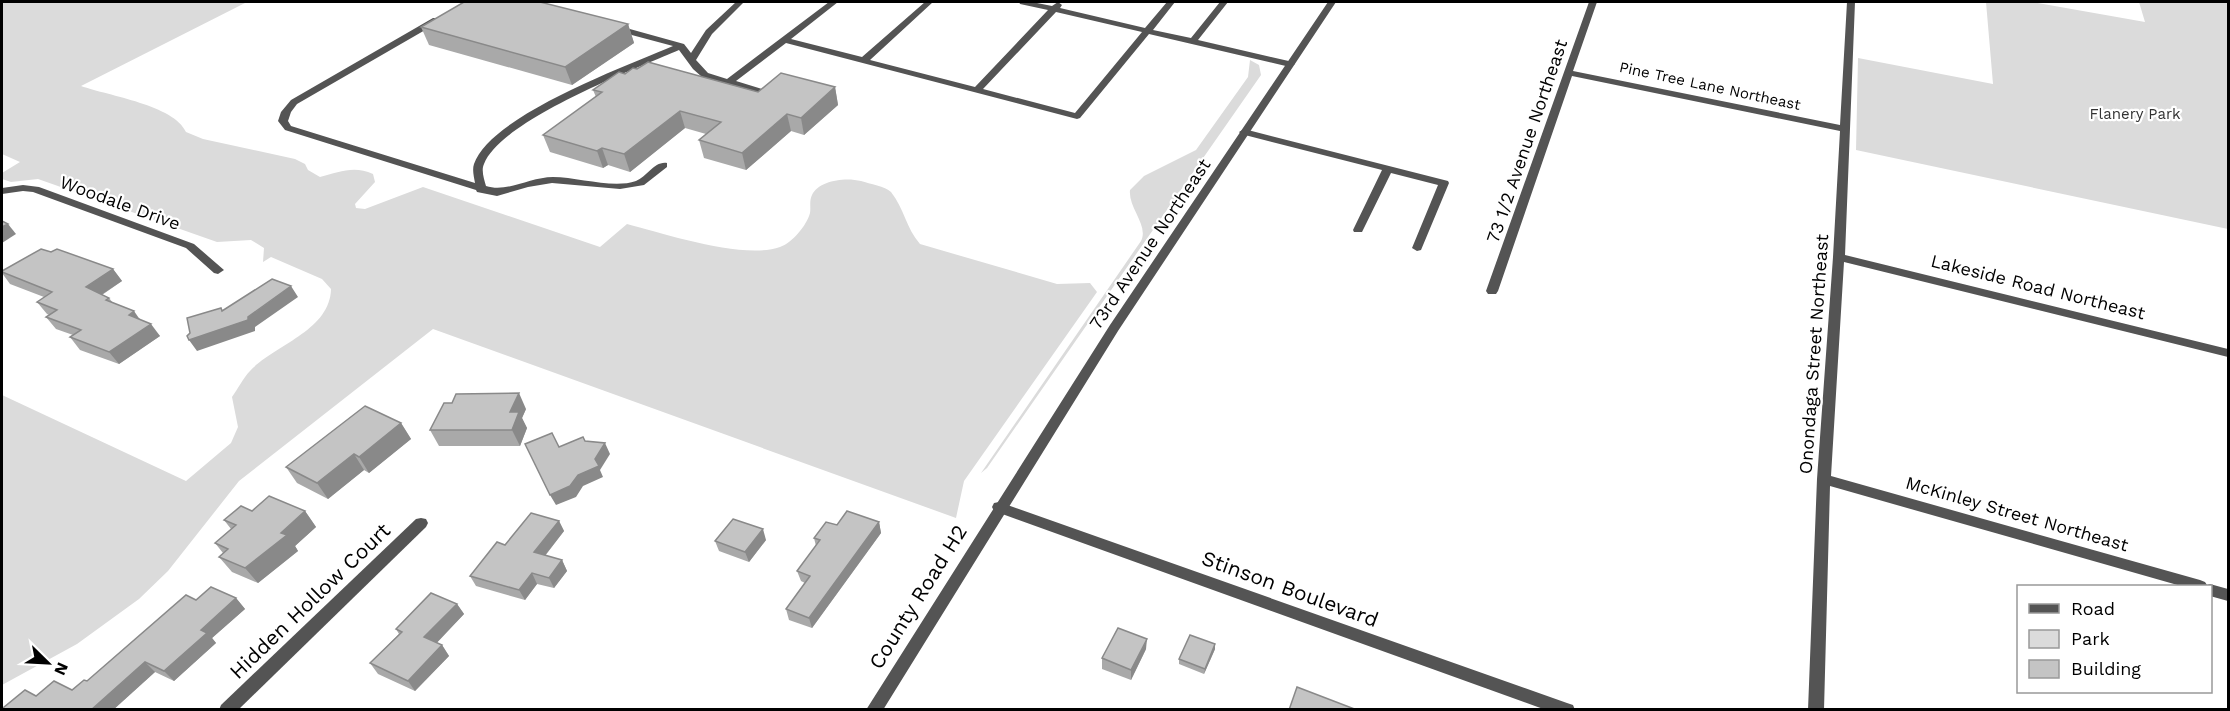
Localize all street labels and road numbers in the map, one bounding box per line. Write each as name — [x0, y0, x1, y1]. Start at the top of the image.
street label: 73 1/2 Avenue Northeast — [1482, 36, 1571, 245]
street label: Pine Tree Lane Northeast — [1618, 58, 1803, 114]
street label: 73rd Avenue Northeast — [1085, 154, 1215, 333]
street label: Woodale Drive — [57, 171, 183, 234]
street label: Onondaga Street Northeast — [1795, 233, 1832, 475]
street label: Lakeside Road Northeast — [1929, 250, 2148, 323]
street label: McKinley Street Northeast — [1903, 472, 2131, 556]
street label: Hidden Hollow Court — [224, 517, 395, 684]
street label: County Road H2 — [863, 520, 972, 673]
street label: Stinson Boulevard — [1198, 545, 1382, 632]

